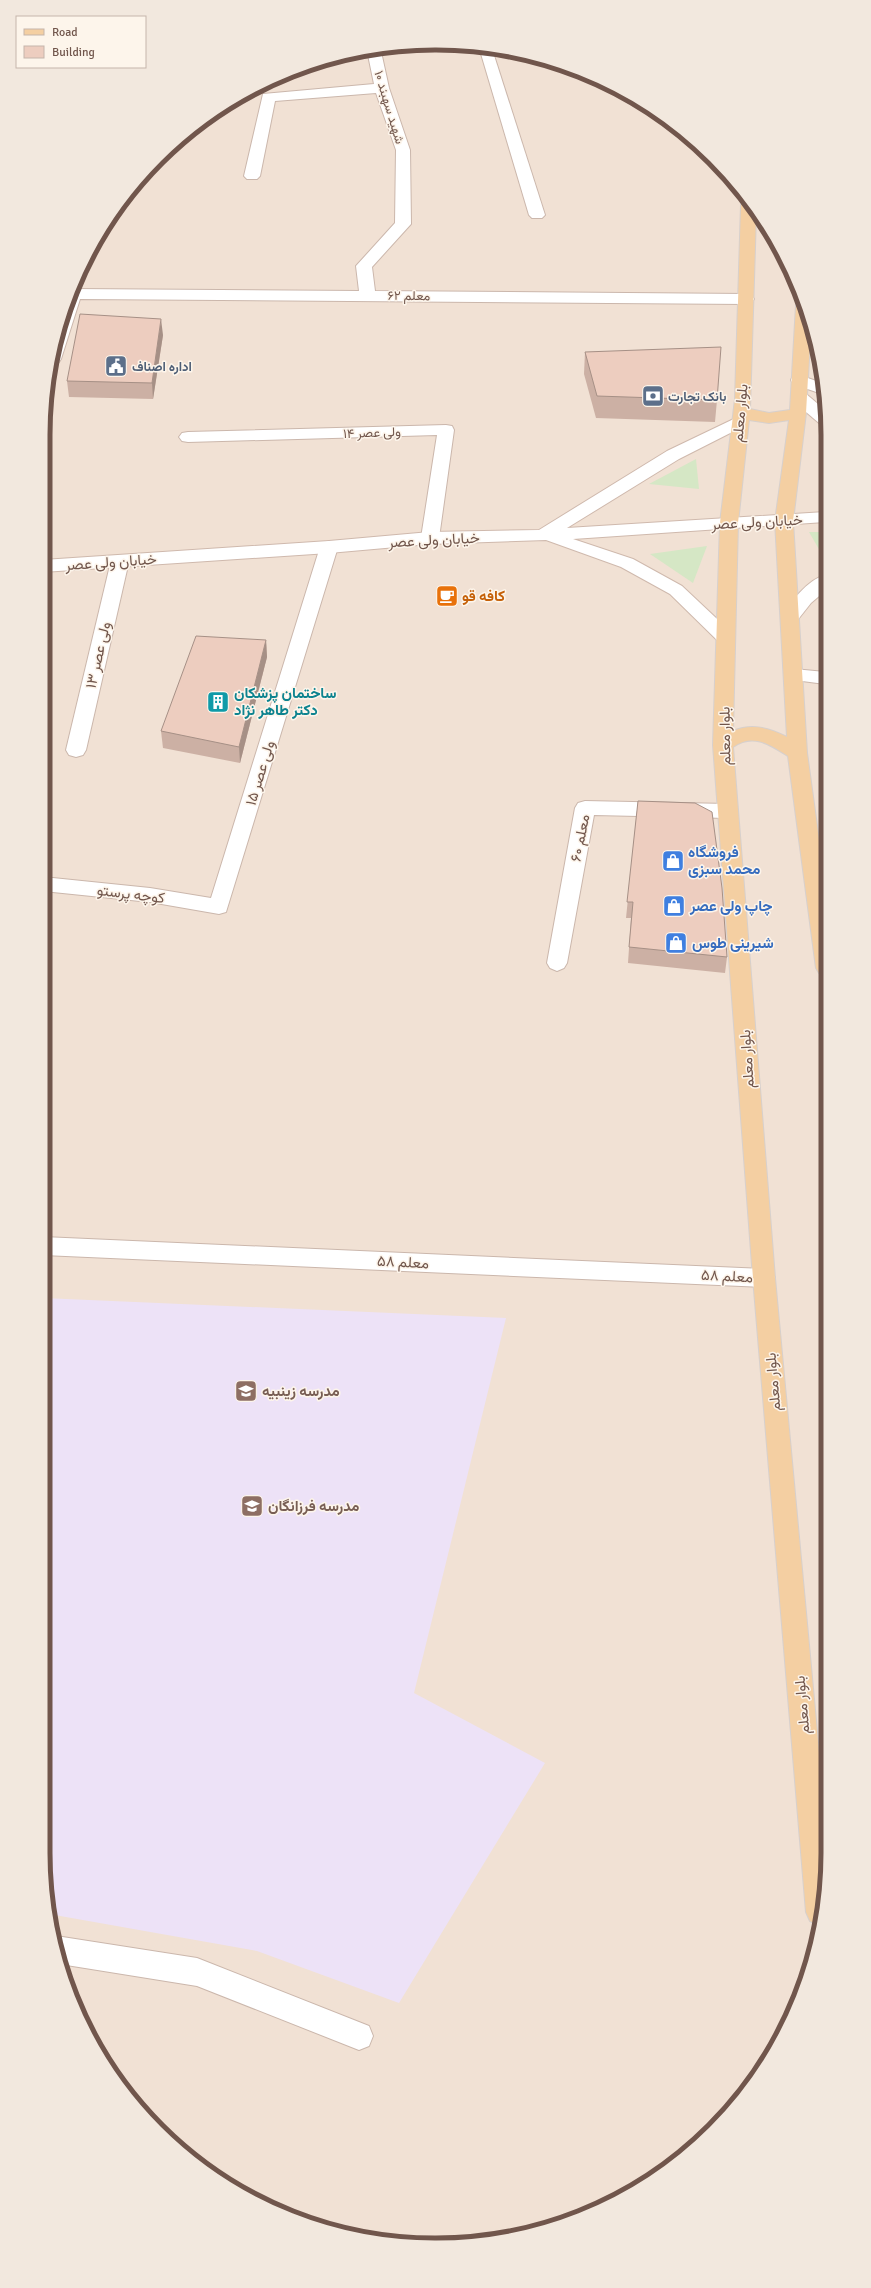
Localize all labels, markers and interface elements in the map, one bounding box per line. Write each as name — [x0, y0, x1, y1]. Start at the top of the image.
legend — [16, 16, 146, 68]
text: Road — [52, 25, 78, 40]
text: Building — [52, 45, 95, 60]
street label: شهید سهبند ۱۰ — [370, 69, 408, 146]
street label: معلم ۶۲ — [387, 288, 431, 304]
public building icon: اداره اصناف — [103, 353, 129, 379]
place label: اداره اصناف — [132, 359, 192, 375]
bank icon: بانک تجارت — [640, 383, 666, 409]
street label: بلوار معلم — [728, 383, 753, 443]
place label: بانک تجارت — [668, 389, 727, 405]
street label: ولی عصر ۱۴ — [343, 424, 401, 442]
street label: خیابان ولی عصر — [710, 511, 803, 534]
street label: خیابان ولی عصر — [387, 529, 480, 552]
street label: خیابان ولی عصر — [64, 550, 157, 575]
cafe icon: کافه قو — [434, 583, 460, 609]
place label: کافه قو — [462, 587, 505, 605]
street label: ولی عصر ۱۳ — [82, 620, 115, 690]
place label: ساختمان پزشکان دکتر طاهر نژاد — [234, 684, 336, 719]
building icon: ساختمان پزشکان دکتر طاهر نژاد — [205, 689, 231, 715]
street label: بلوار معلم — [715, 707, 736, 765]
street label: ولی عصر ۱۵ — [242, 738, 279, 808]
street label: معلم ۶۰ — [567, 813, 594, 863]
place label: فروشگاه محمد سبزی — [688, 843, 760, 878]
shop icon: فروشگاه محمد سبزی — [660, 848, 686, 874]
street label: کوچه پرستو — [96, 881, 166, 908]
shop icon: چاپ ولی عصر — [661, 893, 687, 919]
place label: چاپ ولی عصر — [689, 897, 773, 916]
shop icon: شیرینی طوس — [663, 930, 689, 956]
place label: شیرینی طوس — [692, 934, 774, 952]
street label: بلوار معلم — [736, 1029, 759, 1089]
street label: معلم ۵۸ — [377, 1252, 429, 1273]
street label: معلم ۵۸ — [701, 1266, 753, 1287]
street label: بلوار معلم — [761, 1352, 786, 1412]
school or university icon: مدرسه زینبیه — [233, 1378, 259, 1404]
place label: مدرسه زینبیه — [262, 1382, 340, 1400]
school or university icon: مدرسه فرزانگان — [239, 1493, 265, 1519]
place label: مدرسه فرزانگان — [268, 1497, 359, 1515]
street label: بلوار معلم — [790, 1675, 815, 1735]

